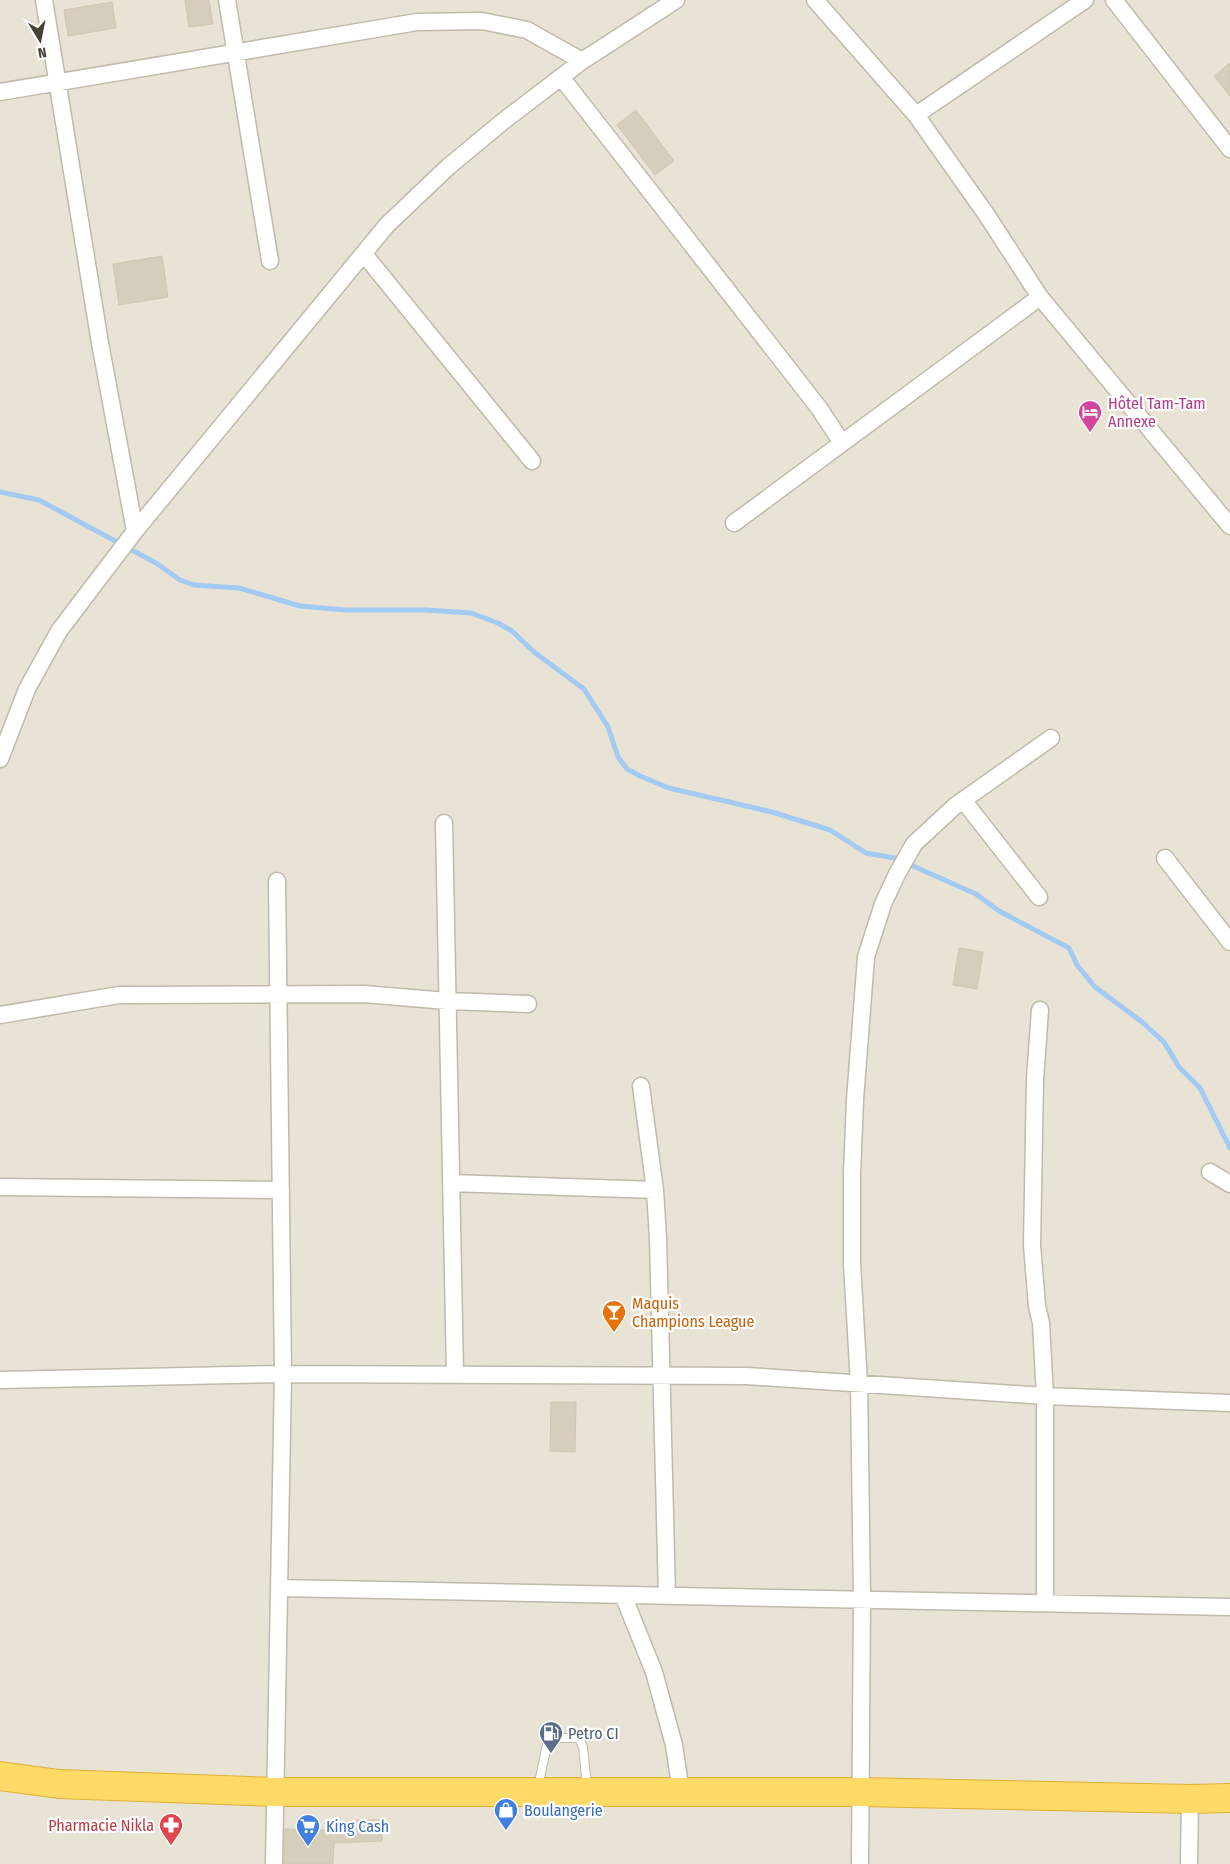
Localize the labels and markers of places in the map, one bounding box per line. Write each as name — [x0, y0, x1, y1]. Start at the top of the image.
place label: Hôtel Tam-Tam Annexe — [1108, 394, 1206, 431]
hotel icon: Hôtel Tam-Tam Annexe — [1077, 399, 1103, 433]
place label: Maquis Champions League — [632, 1294, 754, 1331]
bar icon: Maquis Champions League — [601, 1299, 627, 1333]
fuel station icon: Petro CI — [538, 1720, 564, 1754]
place label: Petro CI — [568, 1724, 619, 1743]
shop icon: Boulangerie — [493, 1797, 519, 1831]
place label: Boulangerie — [524, 1801, 603, 1820]
pharmacy icon: Pharmacie Nikla — [158, 1812, 184, 1846]
supermarket icon: King Cash — [295, 1813, 321, 1847]
place label: Pharmacie Nikla — [48, 1816, 154, 1835]
place label: King Cash — [326, 1817, 389, 1836]

